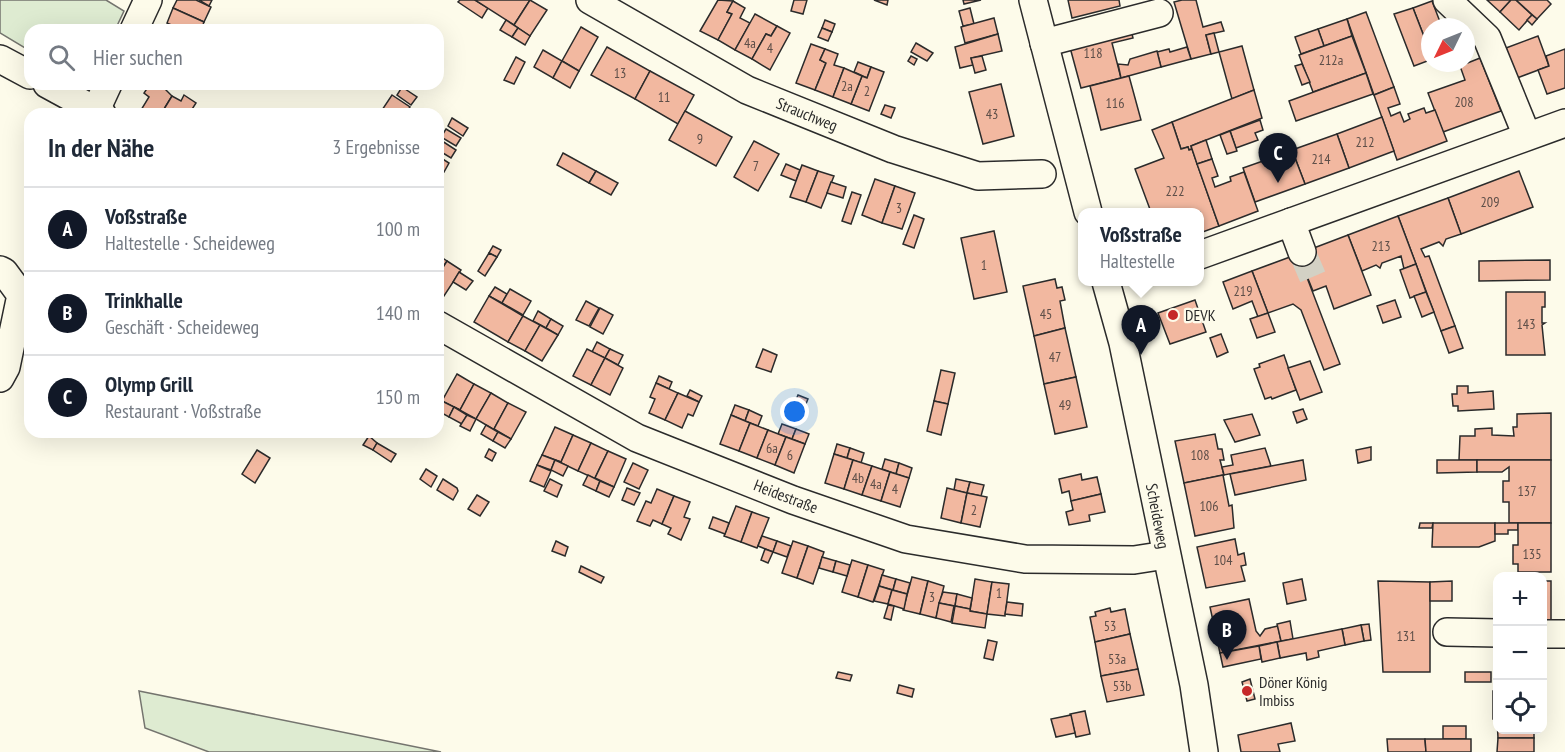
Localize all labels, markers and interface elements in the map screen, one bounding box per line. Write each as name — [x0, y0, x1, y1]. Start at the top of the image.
north arrow — [1421, 18, 1475, 72]
search box — [24, 24, 444, 90]
house number: 4a — [744, 34, 756, 52]
house number: 4 — [767, 39, 774, 57]
icon: search — [45, 41, 78, 74]
text: Hier suchen — [93, 43, 183, 71]
house number: 118 — [1084, 44, 1102, 62]
house number: 212a — [1319, 51, 1343, 69]
house number: 13 — [614, 64, 626, 82]
house number: 2a — [841, 77, 853, 95]
house number: 2 — [864, 82, 870, 100]
house number: 11 — [658, 88, 670, 106]
street label: Strauchweg — [773, 93, 841, 135]
house number: 208 — [1455, 93, 1473, 111]
house number: 116 — [1106, 94, 1124, 112]
house number: 43 — [986, 105, 998, 123]
house number: 9 — [697, 130, 703, 148]
text: In der Nähe — [48, 131, 154, 164]
house number: 212 — [1356, 133, 1374, 151]
text: 3 Ergebnisse — [332, 134, 420, 160]
pin: C — [1258, 134, 1298, 183]
house number: 214 — [1312, 150, 1331, 168]
house number: 7 — [753, 157, 759, 175]
house number: 222 — [1166, 182, 1184, 200]
house number: 209 — [1481, 193, 1499, 211]
house number: 3 — [896, 199, 902, 217]
text: Voßstraße — [105, 202, 187, 230]
popup — [1078, 208, 1204, 286]
text: A — [62, 216, 73, 242]
text: 100 m — [376, 216, 420, 242]
text: Voßstraße — [1100, 220, 1182, 248]
text: Haltestelle · Scheideweg — [105, 230, 275, 256]
house number: 213 — [1372, 237, 1390, 255]
text: Haltestelle — [1100, 248, 1175, 274]
house number: 1 — [981, 256, 987, 274]
house number: 219 — [1234, 282, 1252, 300]
text: Trinkhalle — [105, 286, 183, 314]
text: B — [63, 300, 72, 326]
text: 140 m — [376, 300, 420, 326]
house number: 45 — [1040, 305, 1052, 323]
place label: DEVK — [1185, 305, 1216, 325]
pin: A — [1122, 306, 1160, 355]
marker: DEVK — [1166, 308, 1180, 322]
text: Geschäft · Scheideweg — [105, 314, 259, 340]
house number: 143 — [1517, 315, 1535, 333]
house number: 47 — [1049, 348, 1061, 366]
text: Olymp Grill — [105, 370, 193, 398]
text: C — [63, 384, 72, 410]
text: 150 m — [376, 384, 420, 410]
house number: 49 — [1059, 396, 1071, 414]
your location — [780, 397, 809, 426]
text: Restaurant · Voßstraße — [105, 398, 261, 424]
house number: 6a — [766, 439, 778, 457]
house number: 6 — [787, 446, 793, 464]
house number: 108 — [1191, 446, 1209, 464]
house number: 4b — [852, 469, 864, 487]
street label: Heidestraße — [751, 475, 821, 517]
house number: 4a — [870, 475, 882, 493]
house number: 4 — [892, 480, 899, 498]
street label: Scheideweg — [1142, 482, 1174, 550]
house number: 137 — [1518, 482, 1536, 500]
house number: 106 — [1200, 497, 1218, 515]
house number: 2 — [971, 501, 977, 519]
house number: 135 — [1523, 545, 1541, 563]
house number: 104 — [1214, 551, 1233, 569]
map controls — [1493, 572, 1547, 734]
button: + — [1493, 572, 1547, 626]
house number: 1 — [996, 584, 1002, 602]
house number: 3 — [929, 588, 935, 606]
pin: B — [1208, 610, 1246, 660]
house number: 53 — [1104, 617, 1116, 635]
button: − — [1493, 626, 1547, 680]
house number: 131 — [1397, 627, 1415, 645]
house number: 53a — [1108, 650, 1126, 668]
place label: Döner König Imbiss — [1259, 672, 1327, 710]
house number: 53b — [1113, 677, 1131, 695]
button: locate — [1493, 680, 1547, 734]
marker: Döner König Imbiss — [1240, 684, 1254, 698]

